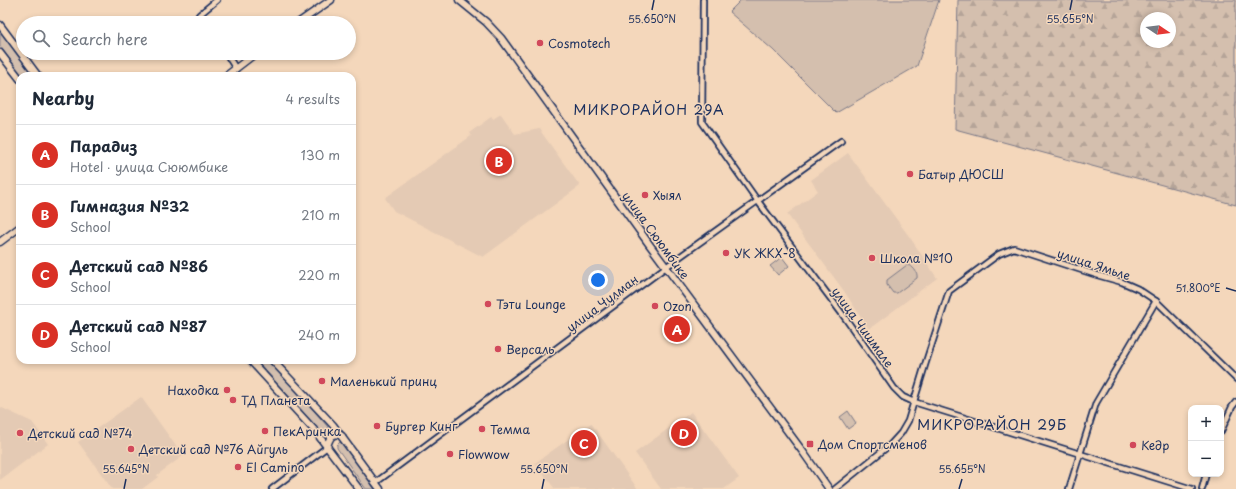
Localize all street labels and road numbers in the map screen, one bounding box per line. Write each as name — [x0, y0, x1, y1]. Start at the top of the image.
street label: улица Сююмбике — [618, 187, 694, 283]
street label: улица Ямьле — [1055, 244, 1133, 284]
street label: улица Чулман — [562, 270, 642, 336]
street label: улица Чишмале — [828, 283, 898, 371]

